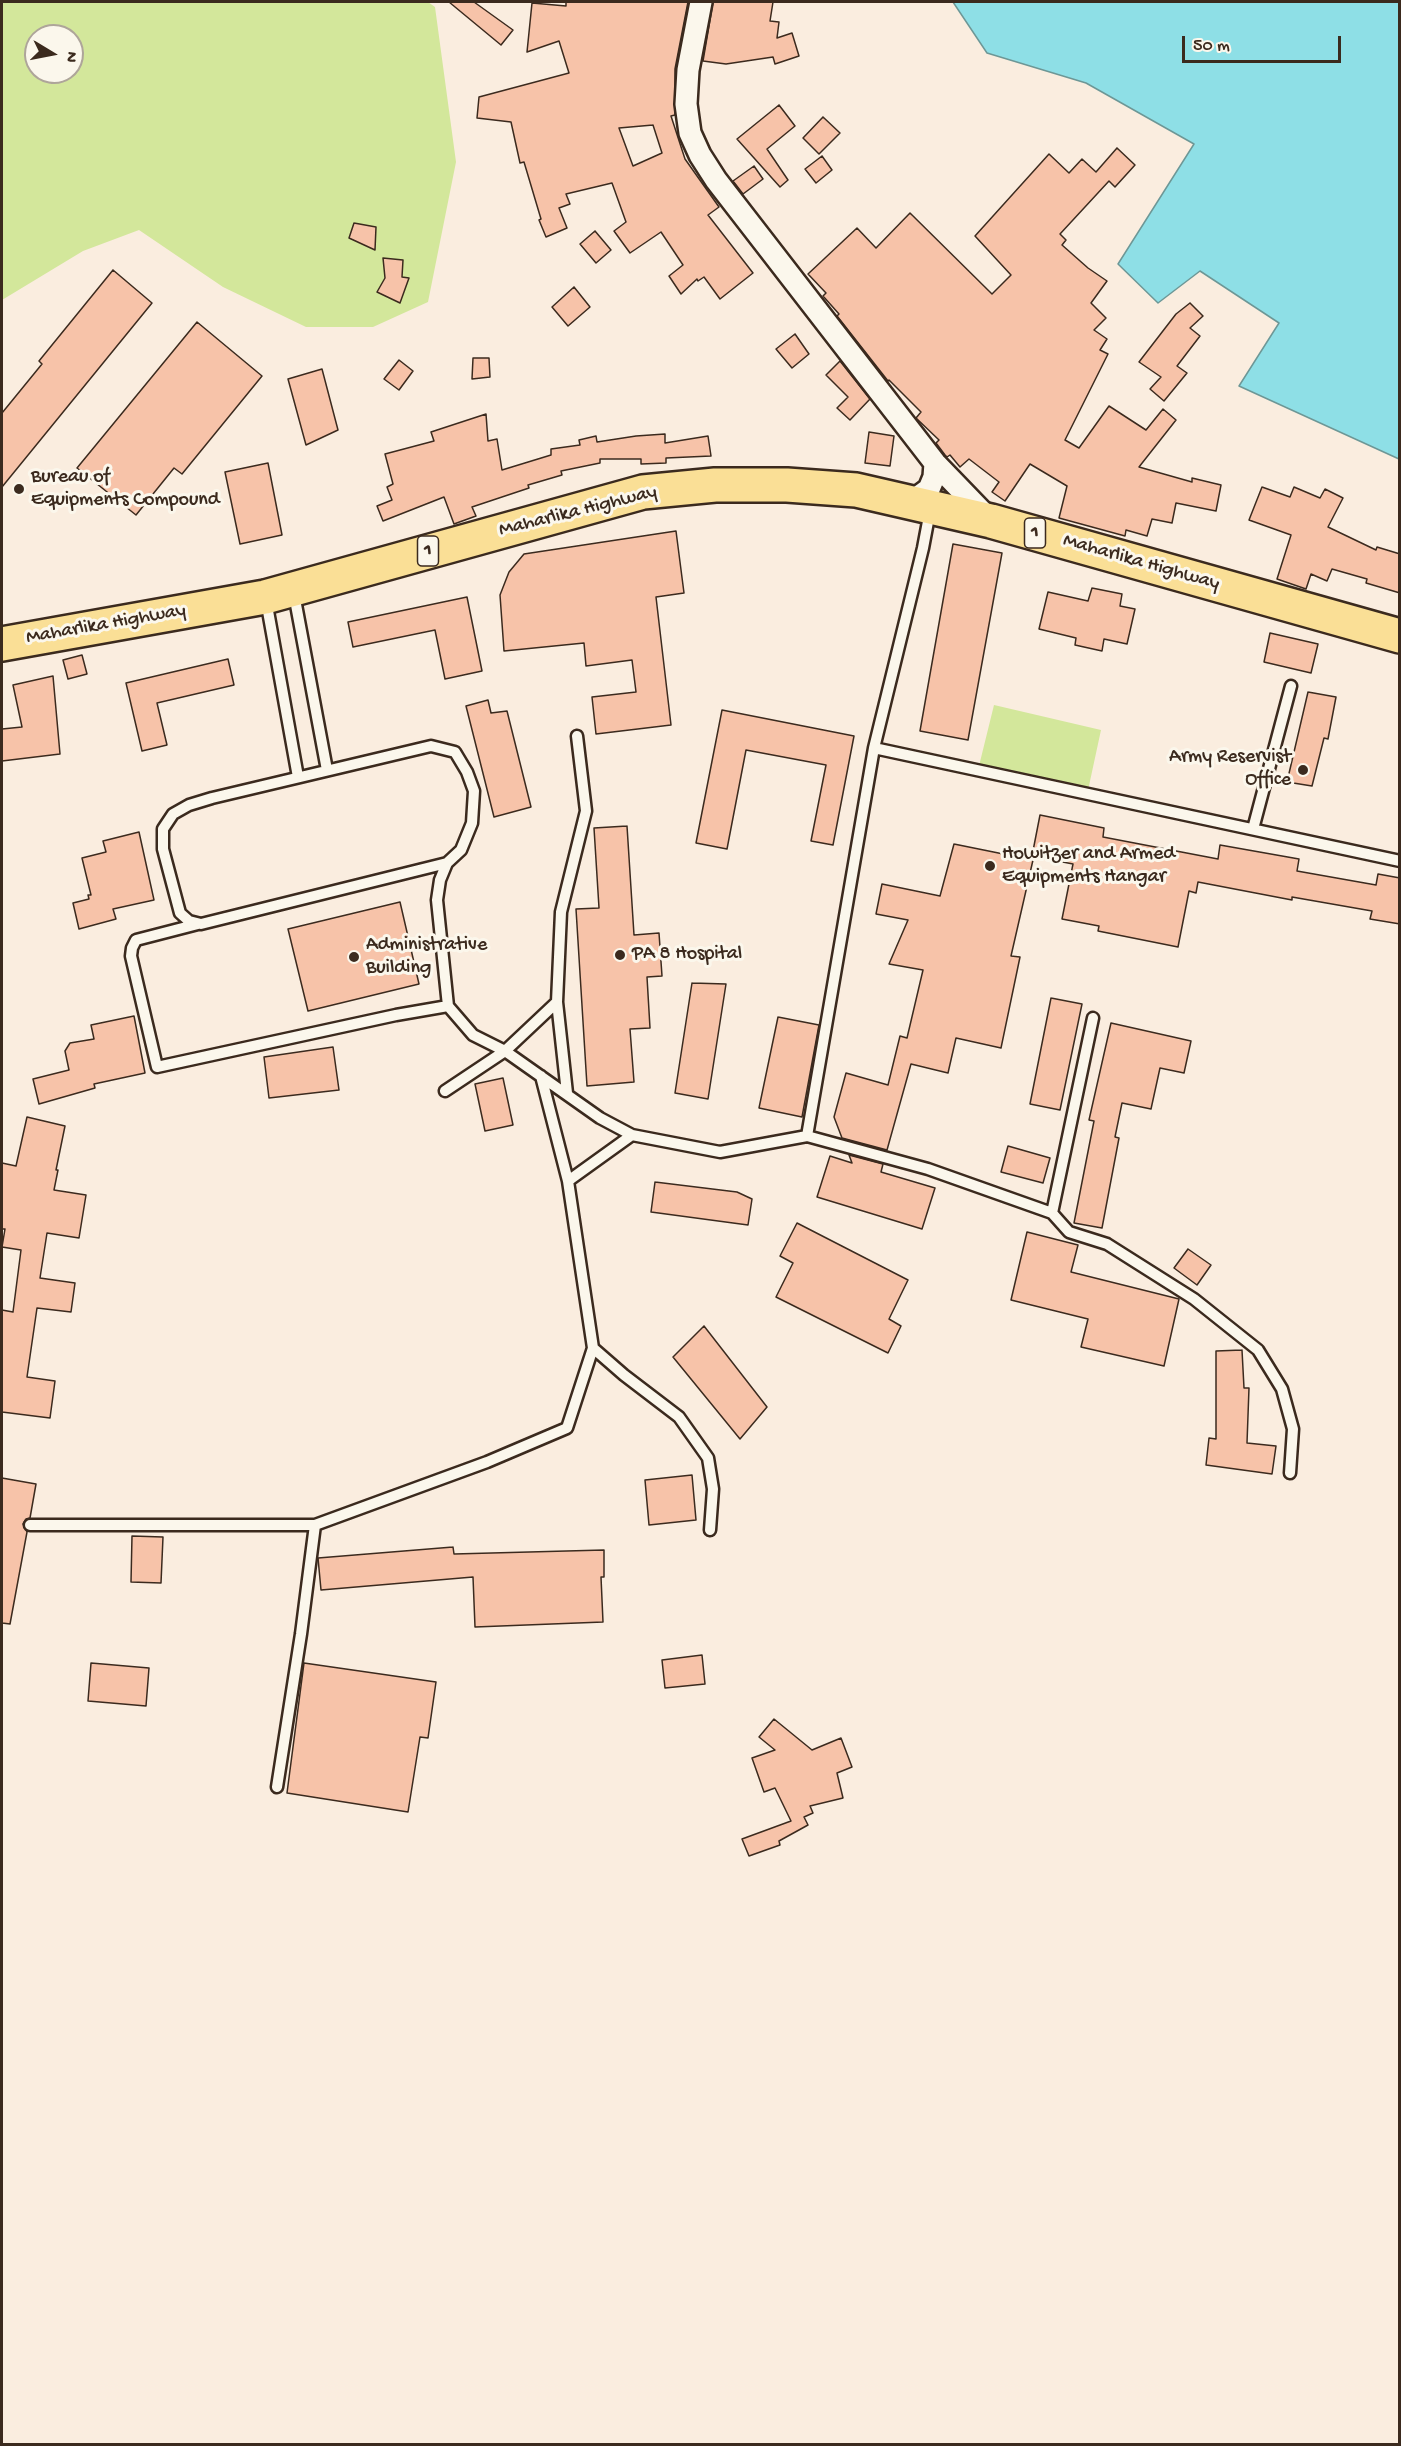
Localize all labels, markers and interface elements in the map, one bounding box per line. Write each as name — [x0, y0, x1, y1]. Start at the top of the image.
north arrow — [24, 24, 84, 84]
scale bar — [1185, 24, 1344, 62]
text: 50 m — [1193, 36, 1230, 57]
text: N — [60, 50, 81, 64]
place label: Bureau of Equipments Compound — [31, 466, 220, 513]
street label: Maharlika Highway — [497, 481, 659, 543]
marker: Bureau of Equipments Compound — [12, 482, 26, 496]
road number: 1 — [1024, 518, 1046, 548]
street label: Maharlika Highway — [1060, 529, 1222, 597]
road number: 1 — [418, 536, 438, 566]
street label: Maharlika Highway — [24, 599, 188, 651]
place label: Army Reservist Office — [1169, 746, 1291, 793]
marker: Army Reservist Office — [1296, 763, 1310, 777]
place label: Howitzer and Armed Equipments Hangar — [1002, 843, 1175, 890]
marker: Howitzer and Armed Equipments Hangar — [983, 859, 997, 873]
place label: Administrative Building — [366, 934, 487, 981]
place label: PA 8 Hospital — [632, 943, 742, 967]
marker: PA 8 Hospital — [613, 948, 627, 962]
marker: Administrative Building — [347, 950, 361, 964]

